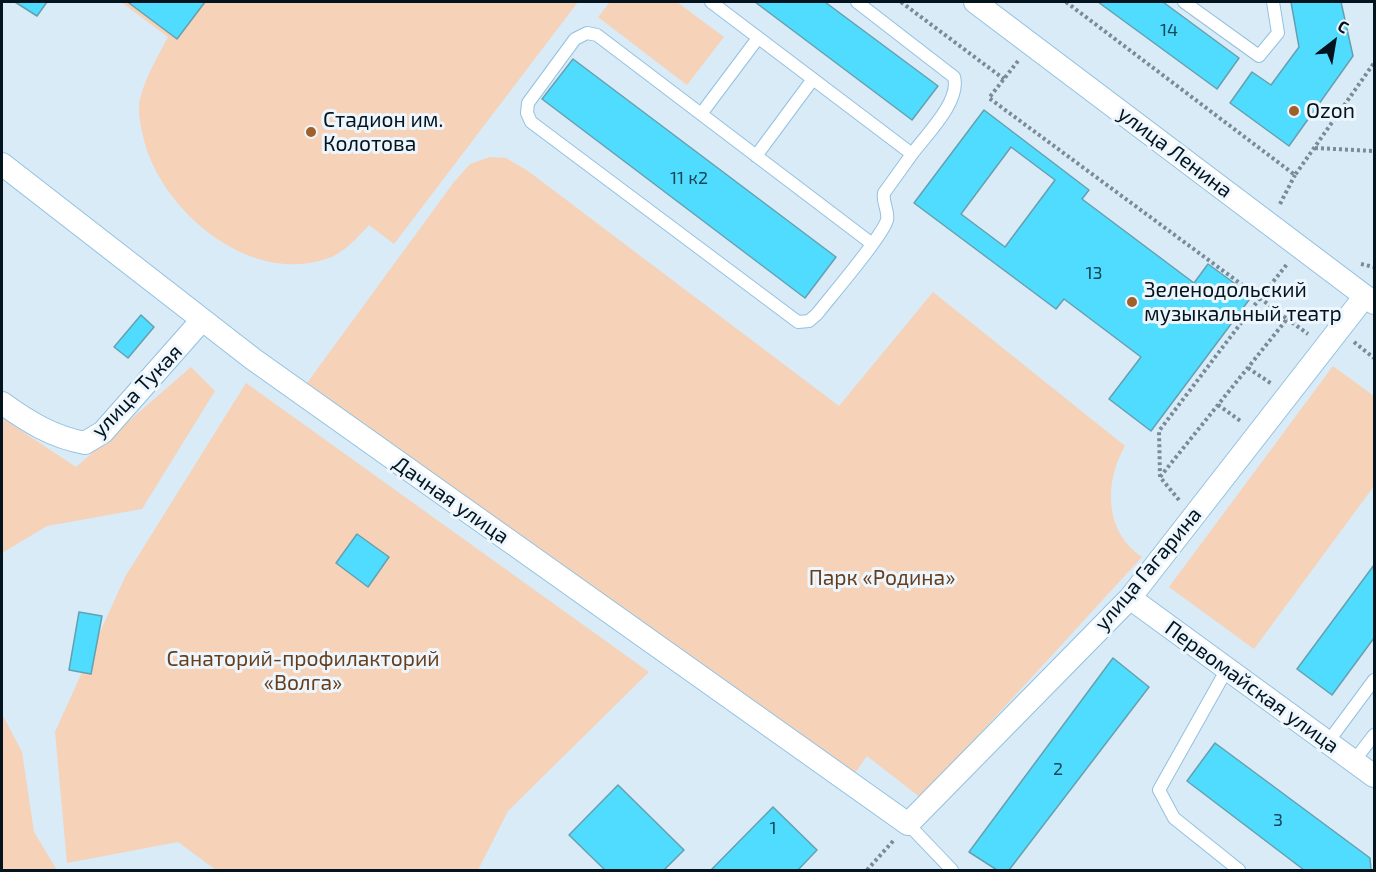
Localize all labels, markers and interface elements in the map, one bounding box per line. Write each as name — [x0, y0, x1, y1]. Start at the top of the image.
north arrow — [1304, 12, 1364, 72]
text: С — [1335, 16, 1352, 37]
house number: 14 — [1160, 19, 1178, 41]
place label: Ozon — [1306, 98, 1355, 124]
street label: улица Ленина — [1113, 101, 1237, 203]
marker: Ozon — [1287, 104, 1301, 118]
place label: Стадион им. Колотова — [323, 107, 443, 157]
marker: Стадион им. Колотова — [304, 125, 318, 139]
house number: 11 к2 — [670, 167, 708, 189]
house number: 13 — [1085, 262, 1103, 284]
place label: Зеленодольский музыкальный театр — [1144, 277, 1342, 327]
marker: Зеленодольский музыкальный театр — [1125, 295, 1139, 309]
street label: улица Тукая — [86, 339, 188, 443]
street label: Дачная улица — [388, 451, 514, 549]
street label: улица Гагарина — [1089, 502, 1207, 636]
park label: Парк «Родина» — [809, 565, 955, 591]
street label: Первомайская улица — [1160, 615, 1344, 759]
park label: Санаторий-профилакторий «Волга» — [166, 646, 440, 696]
house number: 2 — [1053, 758, 1063, 780]
house number: 3 — [1273, 809, 1283, 831]
house number: 1 — [769, 817, 777, 839]

